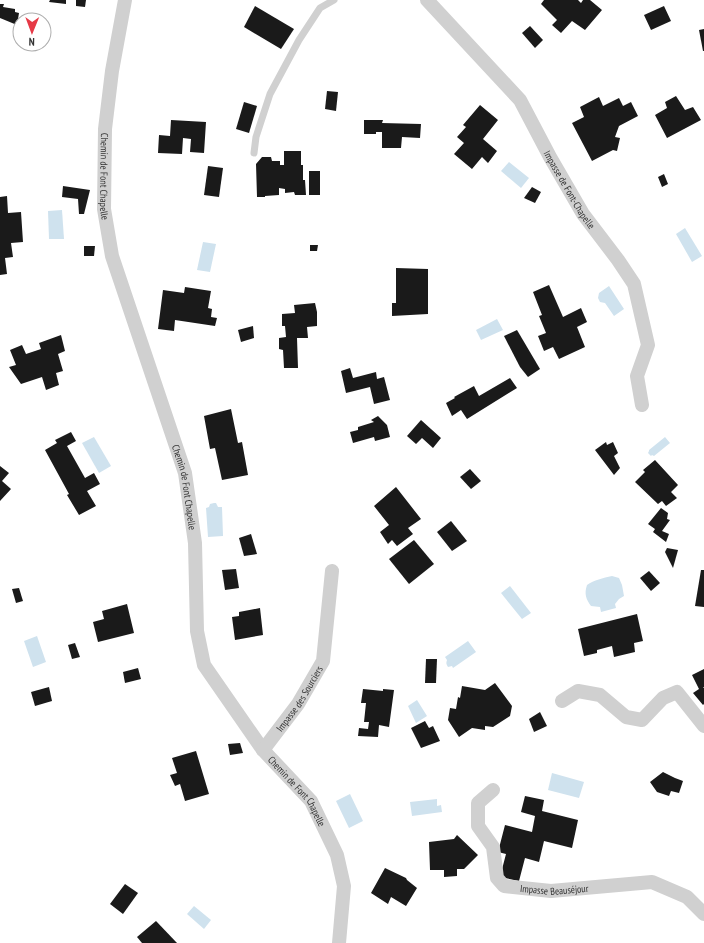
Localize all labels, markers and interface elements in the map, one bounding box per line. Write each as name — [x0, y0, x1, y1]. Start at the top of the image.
north arrow — [12, 12, 52, 52]
text: N — [29, 35, 35, 49]
street label: Chemin de Font Chapelle — [97, 133, 112, 221]
street label: Impasse de Font-Chapelle — [541, 148, 598, 231]
street label: Chemin de Font Chapelle — [169, 443, 200, 531]
street label: Impasse des Sourciers — [273, 663, 326, 734]
street label: Chemin de Font Chapelle — [265, 753, 329, 828]
street label: Impasse Beauséjour — [519, 881, 589, 898]

